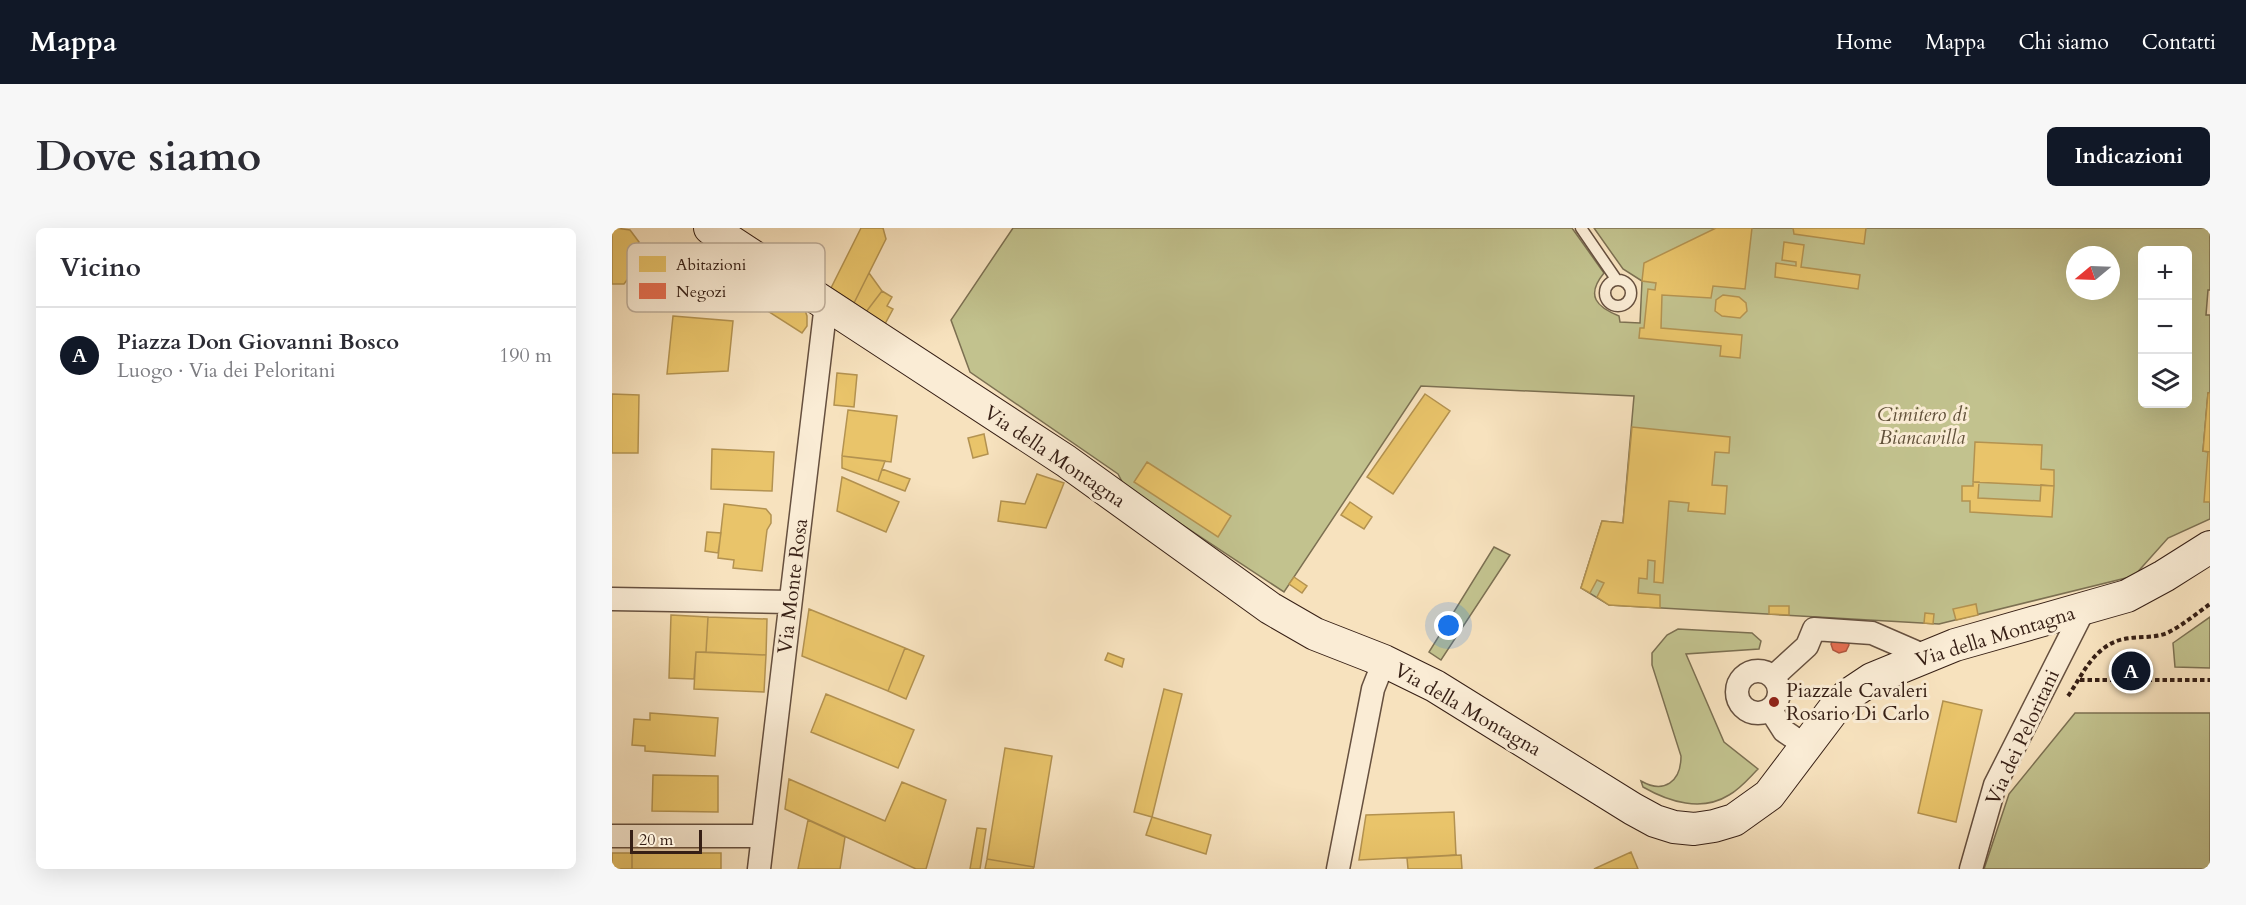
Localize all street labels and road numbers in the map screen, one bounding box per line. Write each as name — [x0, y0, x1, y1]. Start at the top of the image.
street label: Via della Montagna — [979, 399, 1131, 514]
street label: Via Monte Rosa — [771, 517, 814, 655]
street label: Via della Montagna — [1912, 599, 2079, 674]
street label: Via della Montagna — [1389, 656, 1546, 763]
street label: Via dei Peloritani — [1979, 665, 2066, 809]

